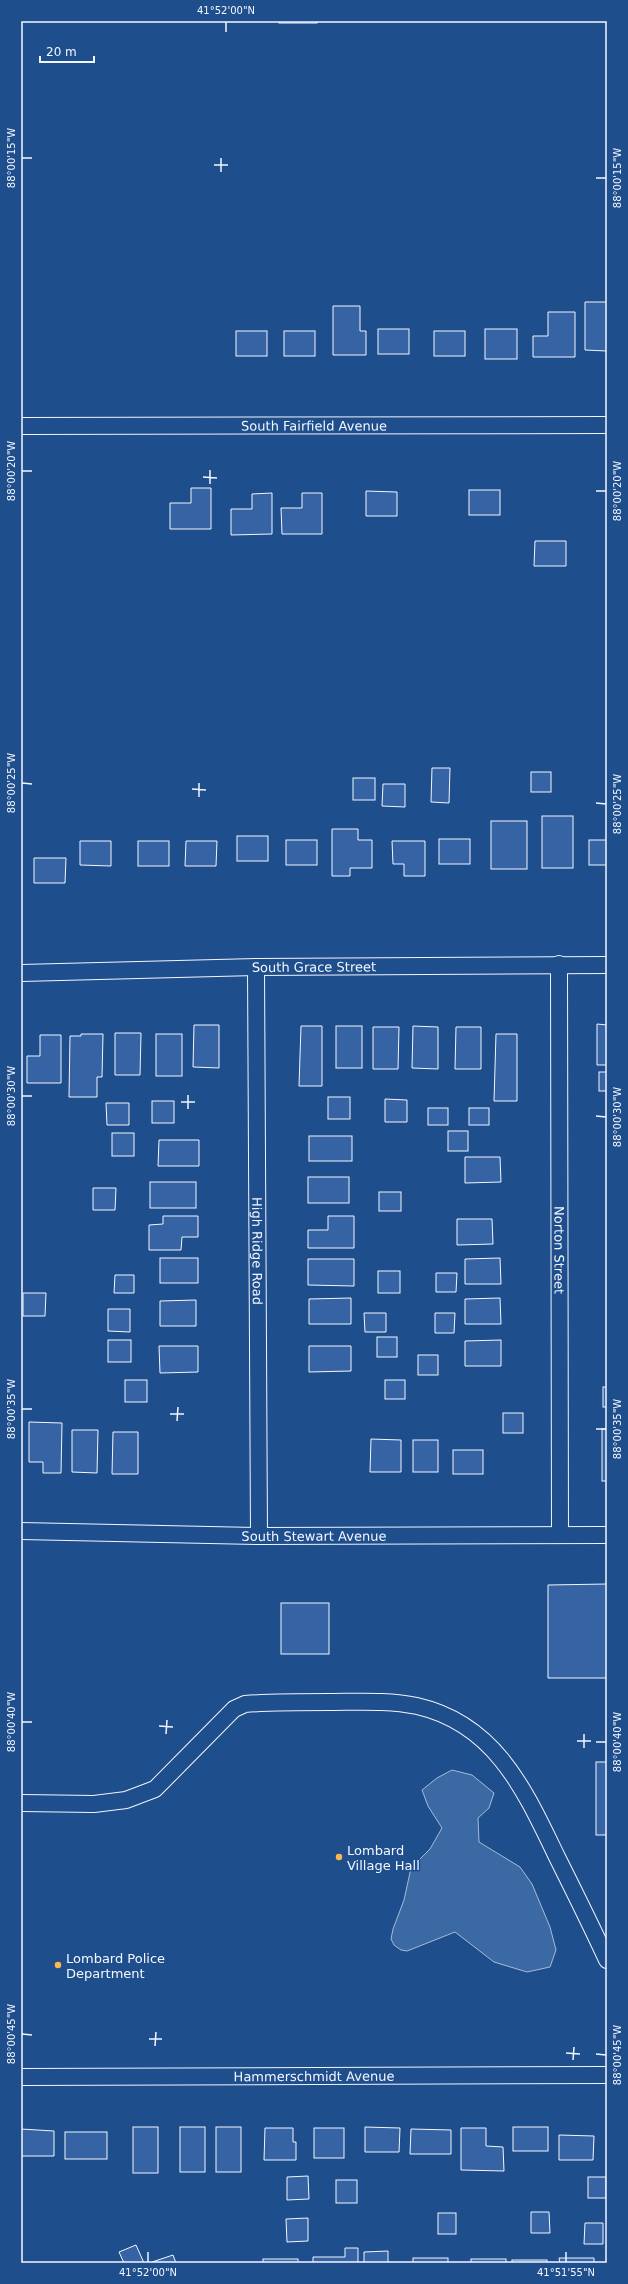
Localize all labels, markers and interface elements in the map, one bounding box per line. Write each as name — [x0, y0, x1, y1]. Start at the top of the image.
text: 41°52'00"N — [197, 5, 255, 16]
scale bar — [40, 38, 94, 64]
text: 20 m — [46, 45, 77, 59]
text: 88°00'15"W — [6, 128, 17, 188]
text: 88°00'15"W — [612, 148, 623, 208]
street label: South Fairfield Avenue — [241, 418, 387, 434]
text: 88°00'20"W — [6, 441, 17, 501]
text: 88°00'20"W — [612, 461, 623, 521]
text: 88°00'25"W — [6, 753, 17, 813]
text: 88°00'25"W — [612, 774, 623, 834]
street label: South Grace Street — [252, 959, 376, 975]
text: 88°00'30"W — [6, 1066, 17, 1126]
text: 88°00'30"W — [612, 1087, 623, 1147]
street label: High Ridge Road — [249, 1197, 265, 1305]
street label: Norton Street — [551, 1206, 567, 1294]
text: 88°00'35"W — [6, 1379, 17, 1439]
text: 88°00'35"W — [612, 1399, 623, 1459]
street label: South Stewart Avenue — [241, 1529, 386, 1544]
text: 88°00'40"W — [6, 1692, 17, 1752]
text: 88°00'40"W — [612, 1712, 623, 1772]
place label: Lombard Village Hall — [347, 1843, 420, 1873]
marker: Lombard Village Hall — [334, 1852, 344, 1862]
place label: Lombard Police Department — [66, 1951, 165, 1981]
marker: Lombard Police Department — [53, 1960, 63, 1970]
text: 88°00'45"W — [6, 2004, 17, 2064]
text: 88°00'45"W — [612, 2025, 623, 2085]
street label: Hammerschmidt Avenue — [234, 2069, 394, 2084]
text: 41°52'00"N — [119, 2267, 177, 2278]
text: 41°51'55"N — [537, 2267, 595, 2278]

